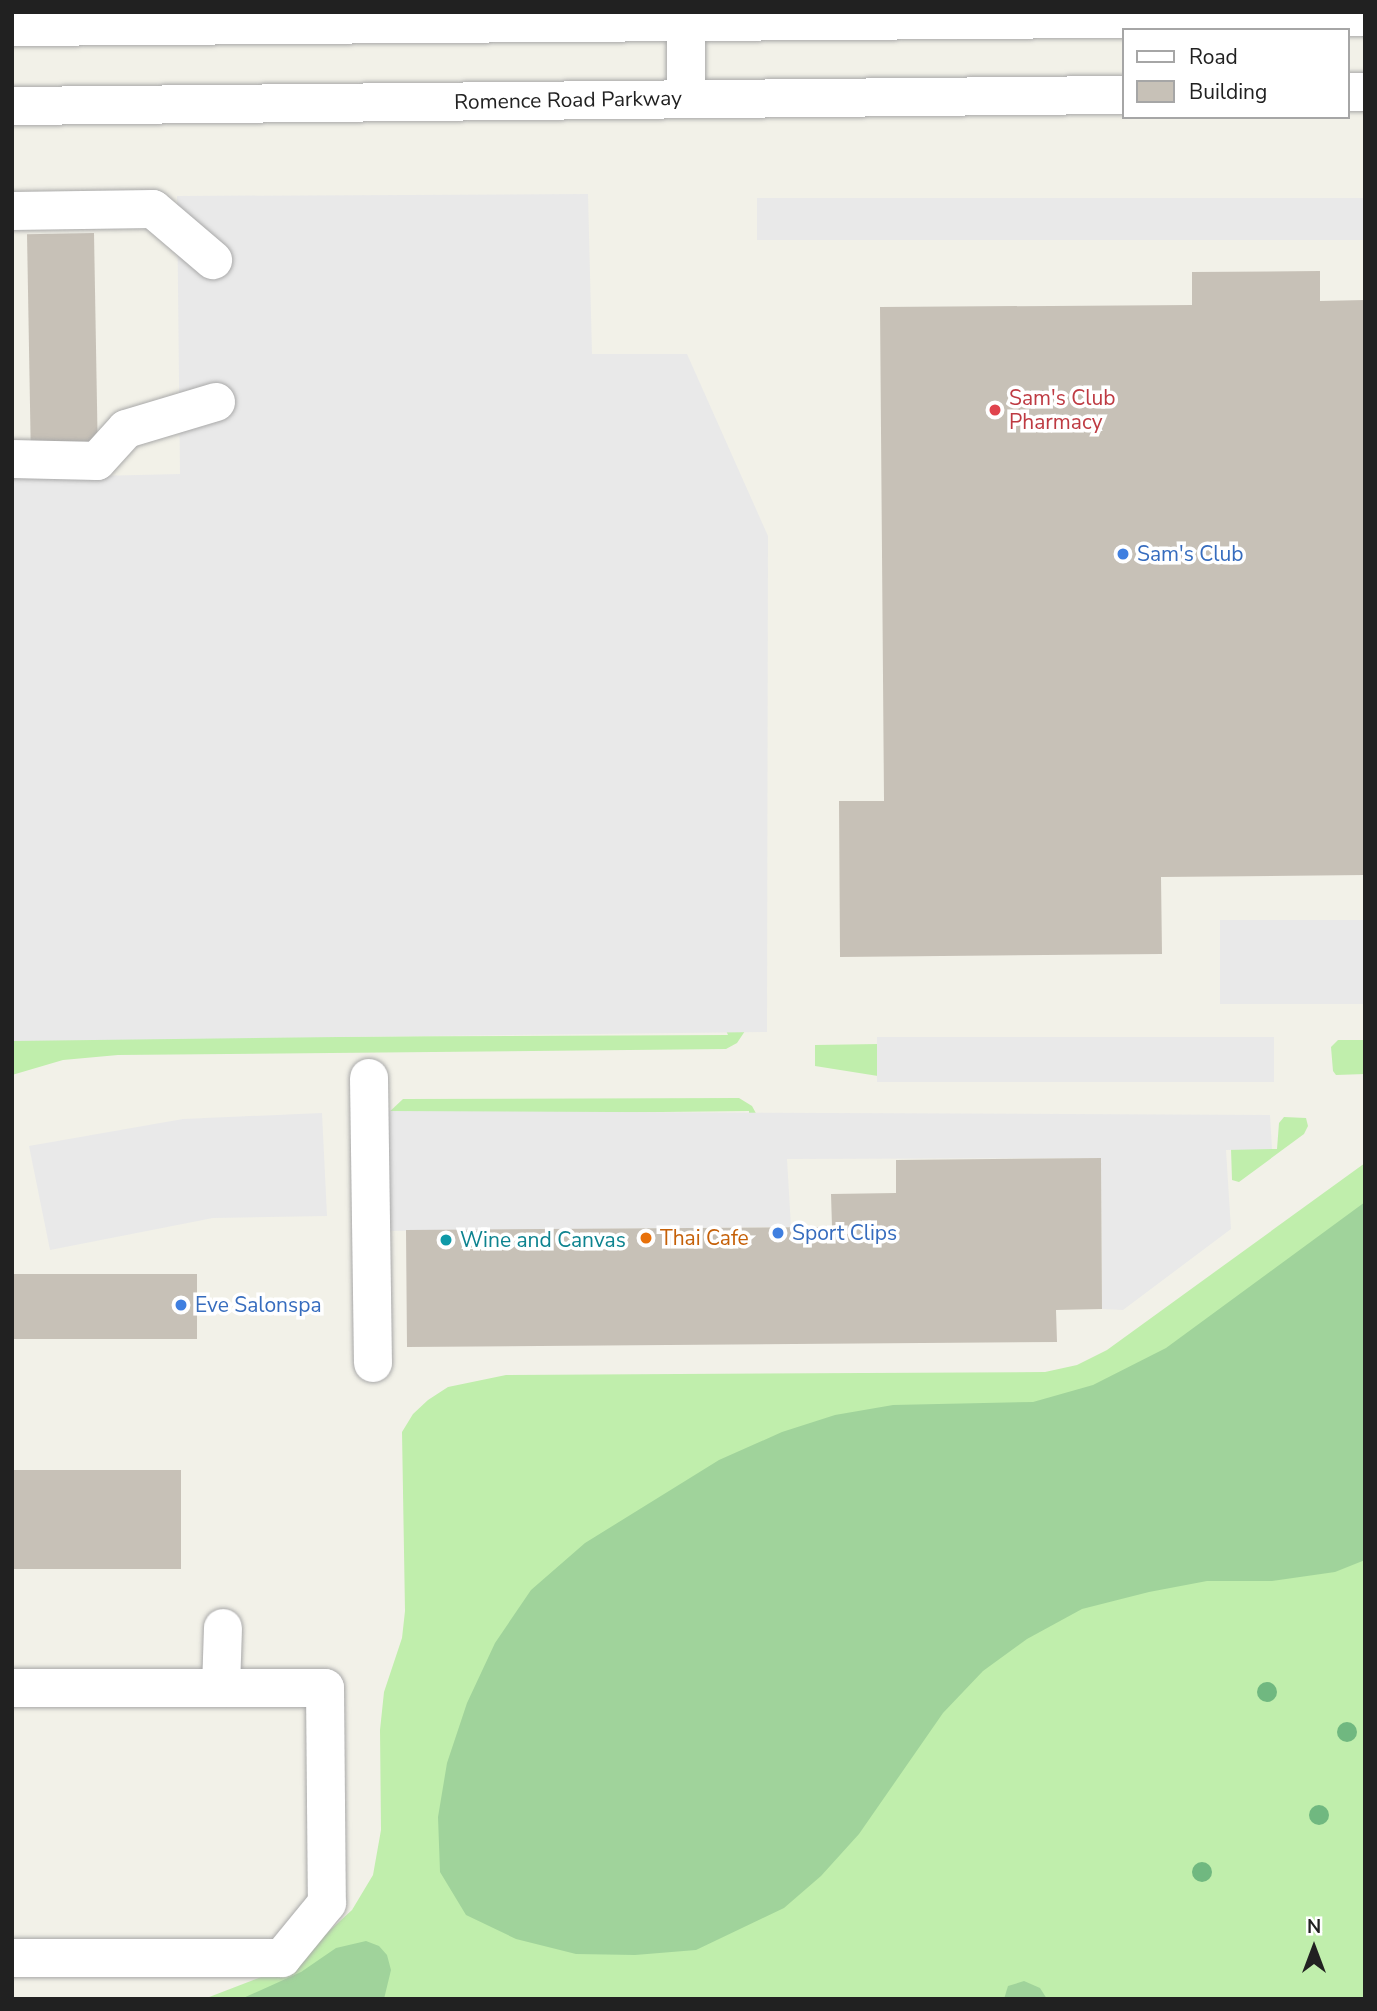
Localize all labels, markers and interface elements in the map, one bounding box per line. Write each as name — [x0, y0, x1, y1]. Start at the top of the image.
legend — [1122, 28, 1349, 119]
text: Road — [1189, 43, 1238, 71]
text: Building — [1189, 78, 1267, 106]
street label: Romence Road Parkway — [454, 85, 682, 115]
place label: Sam's Club Pharmacy — [1009, 385, 1116, 435]
marker: Sam's Club Pharmacy — [987, 402, 1003, 418]
place label: Sam's Club — [1137, 541, 1244, 567]
marker: Sam's Club — [1115, 546, 1131, 562]
place label: Sport Clips — [792, 1220, 897, 1246]
place label: Thai Cafe — [660, 1225, 749, 1251]
marker: Sport Clips — [770, 1225, 786, 1241]
place label: Wine and Canvas — [460, 1227, 626, 1253]
marker: Thai Cafe — [638, 1230, 654, 1246]
marker: Wine and Canvas — [438, 1232, 454, 1248]
place label: Eve Salonspa — [195, 1292, 322, 1318]
marker: Eve Salonspa — [173, 1297, 189, 1313]
north arrow — [1279, 1913, 1349, 1983]
text: N — [1307, 1914, 1321, 1940]

